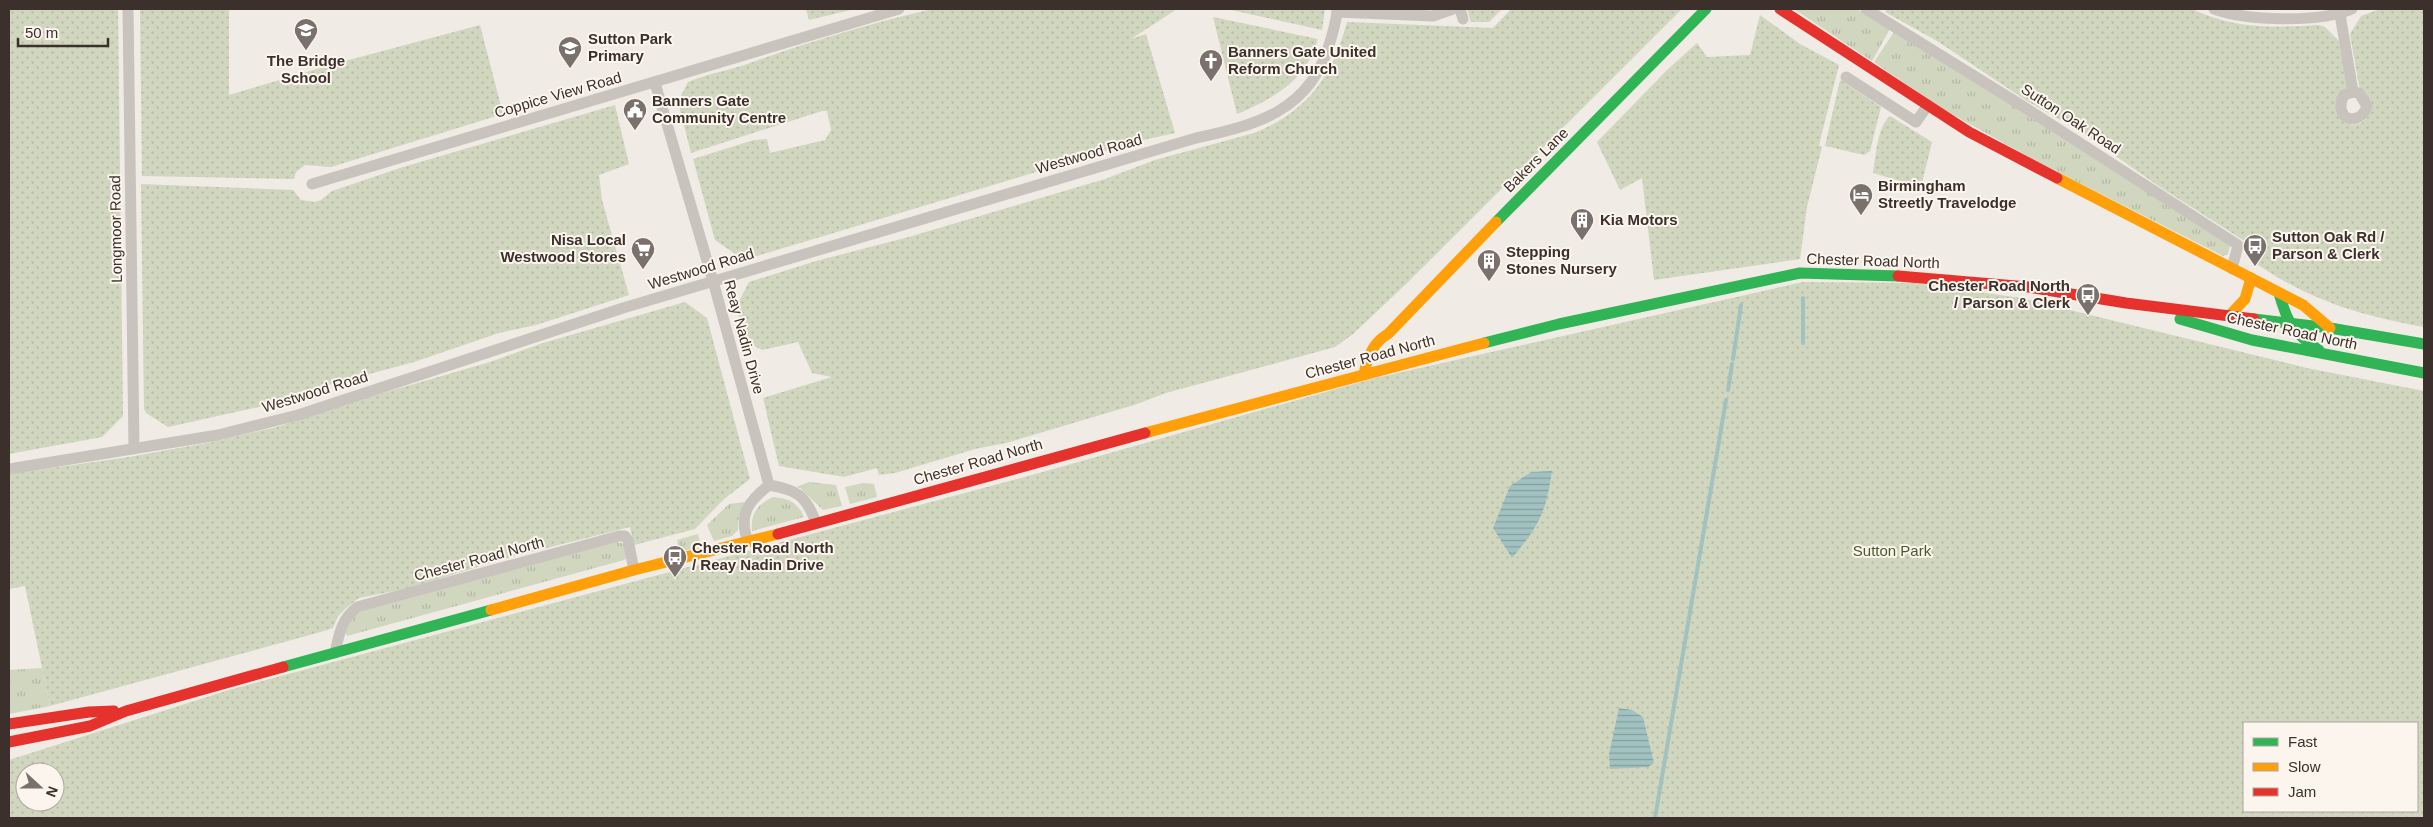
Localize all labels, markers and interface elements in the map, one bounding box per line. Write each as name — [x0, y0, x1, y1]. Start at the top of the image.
scale bar — [18, 15, 108, 47]
school or university icon: The Bridge School — [293, 17, 319, 51]
text: 50 m — [25, 24, 58, 41]
place label: Sutton Park Primary — [588, 30, 673, 64]
school or university icon: Sutton Park Primary — [557, 35, 583, 69]
place label: Banners Gate United Reform Church — [1228, 43, 1376, 77]
church icon: Banners Gate United Reform Church — [1198, 48, 1224, 82]
place label: The Bridge School — [267, 52, 345, 86]
street label: Coppice View Road — [492, 68, 623, 121]
street label: Sutton Oak Road — [2018, 80, 2124, 157]
place label: Banners Gate Community Centre — [652, 92, 786, 126]
public building icon: Banners Gate Community Centre — [622, 97, 648, 131]
street label: Bakers Lane — [1500, 124, 1571, 195]
street label: Westwood Road — [1034, 130, 1144, 177]
street label: Longmoor Road — [106, 175, 125, 283]
place label: Birmingham Streetly Travelodge — [1878, 177, 2016, 211]
hotel icon: Birmingham Streetly Travelodge — [1848, 182, 1874, 216]
building icon: Kia Motors — [1569, 207, 1595, 241]
place label: Kia Motors — [1600, 211, 1678, 228]
place label: Sutton Oak Rd / Parson & Clerk — [2272, 228, 2385, 262]
place label: Nisa Local Westwood Stores — [500, 231, 626, 265]
bus stop icon: Sutton Oak Rd / Parson & Clerk — [2242, 233, 2268, 267]
supermarket icon: Nisa Local Westwood Stores — [630, 236, 656, 270]
place label: Stepping Stones Nursery — [1506, 243, 1618, 277]
street label: Westwood Road — [646, 244, 756, 293]
building icon: Stepping Stones Nursery — [1476, 248, 1502, 282]
street label: Chester Road North — [1806, 250, 1940, 271]
place label: Chester Road North / Parson & Clerk — [1928, 277, 2071, 311]
street label: Reay Nadin Drive — [721, 278, 768, 396]
bus stop icon: Chester Road North / Parson & Clerk — [2075, 282, 2101, 316]
street label: Chester Road North — [2225, 308, 2359, 353]
street label: Chester Road North — [1303, 331, 1437, 382]
street label: Westwood Road — [260, 367, 370, 416]
street label: Chester Road North — [911, 435, 1044, 488]
street label: Chester Road North — [412, 533, 546, 584]
place label: Chester Road North / Reay Nadin Drive — [692, 539, 834, 573]
park label: Sutton Park — [1853, 542, 1932, 559]
bus stop icon: Chester Road North / Reay Nadin Drive — [662, 544, 688, 578]
legend — [2243, 722, 2418, 812]
text: Fast — [2288, 733, 2318, 750]
text: Slow — [2288, 758, 2321, 775]
north arrow — [15, 762, 65, 812]
text: Jam — [2288, 783, 2316, 800]
text: N — [43, 784, 61, 799]

